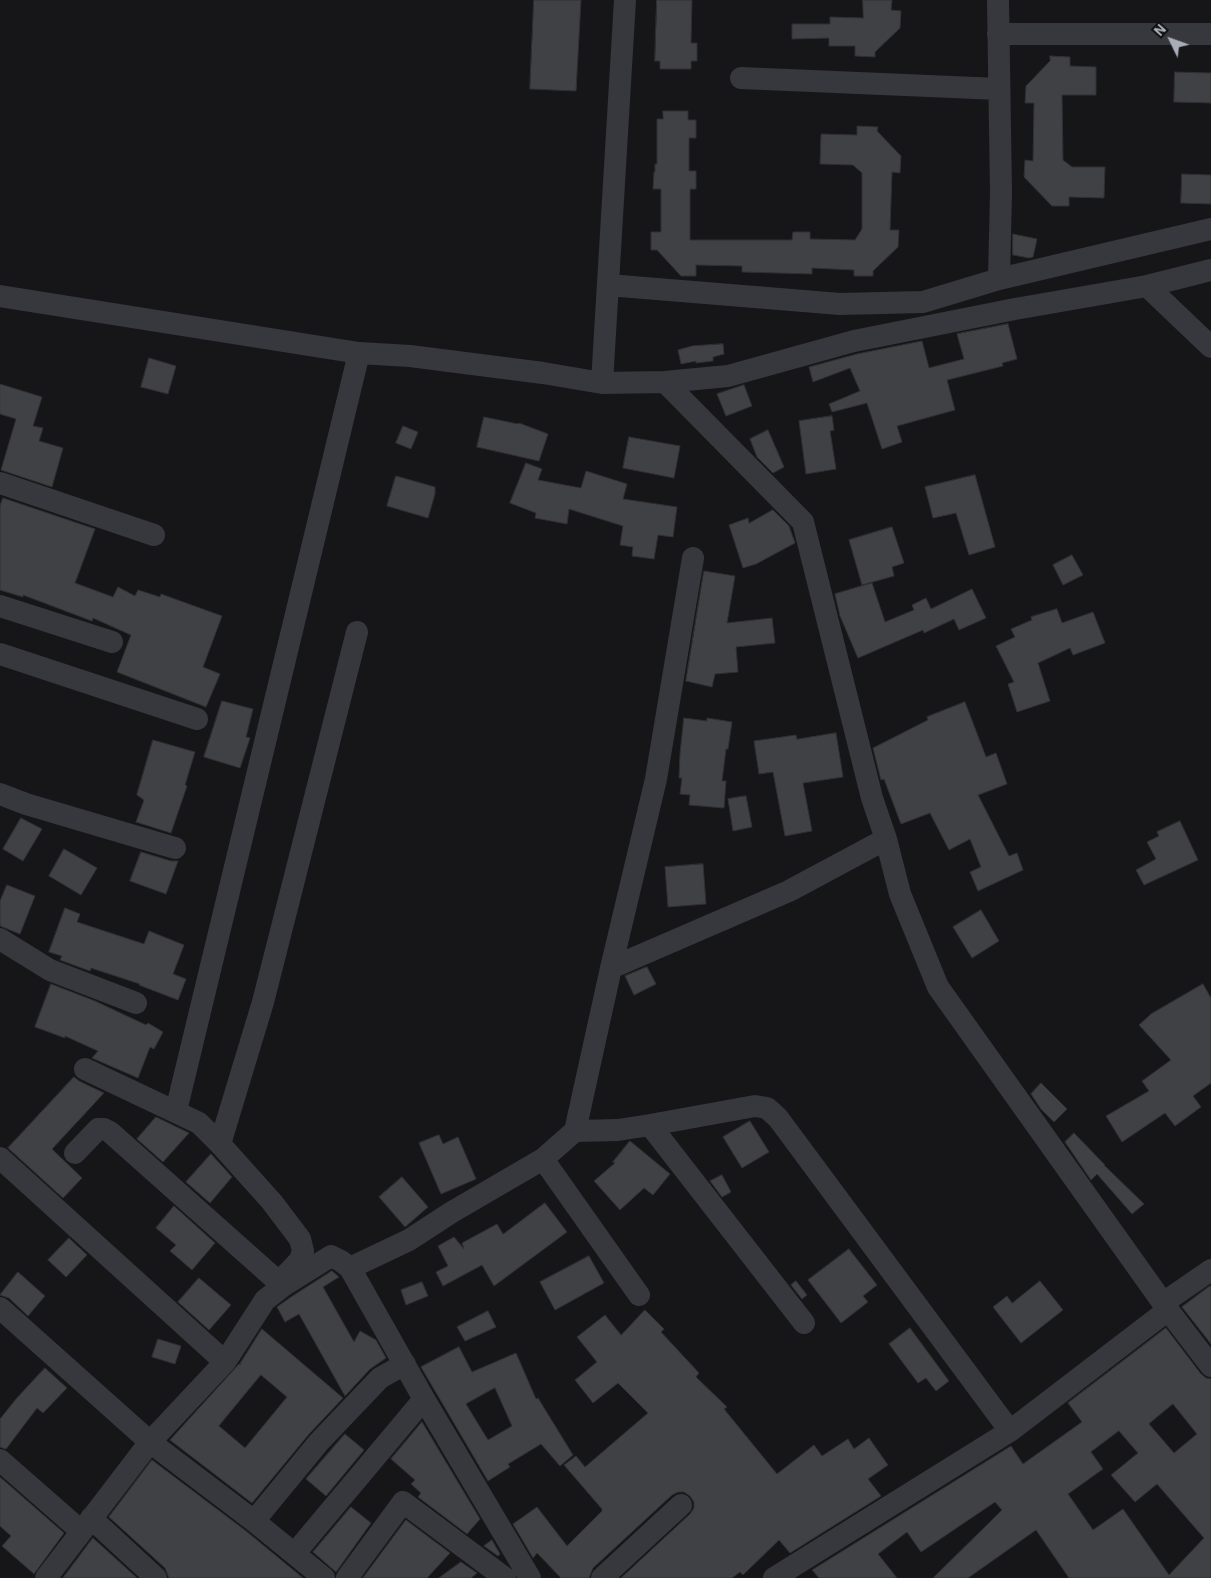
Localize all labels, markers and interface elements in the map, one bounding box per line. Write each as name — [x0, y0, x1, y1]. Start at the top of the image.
north arrow — [1146, 15, 1196, 65]
text: N — [1150, 20, 1170, 40]

